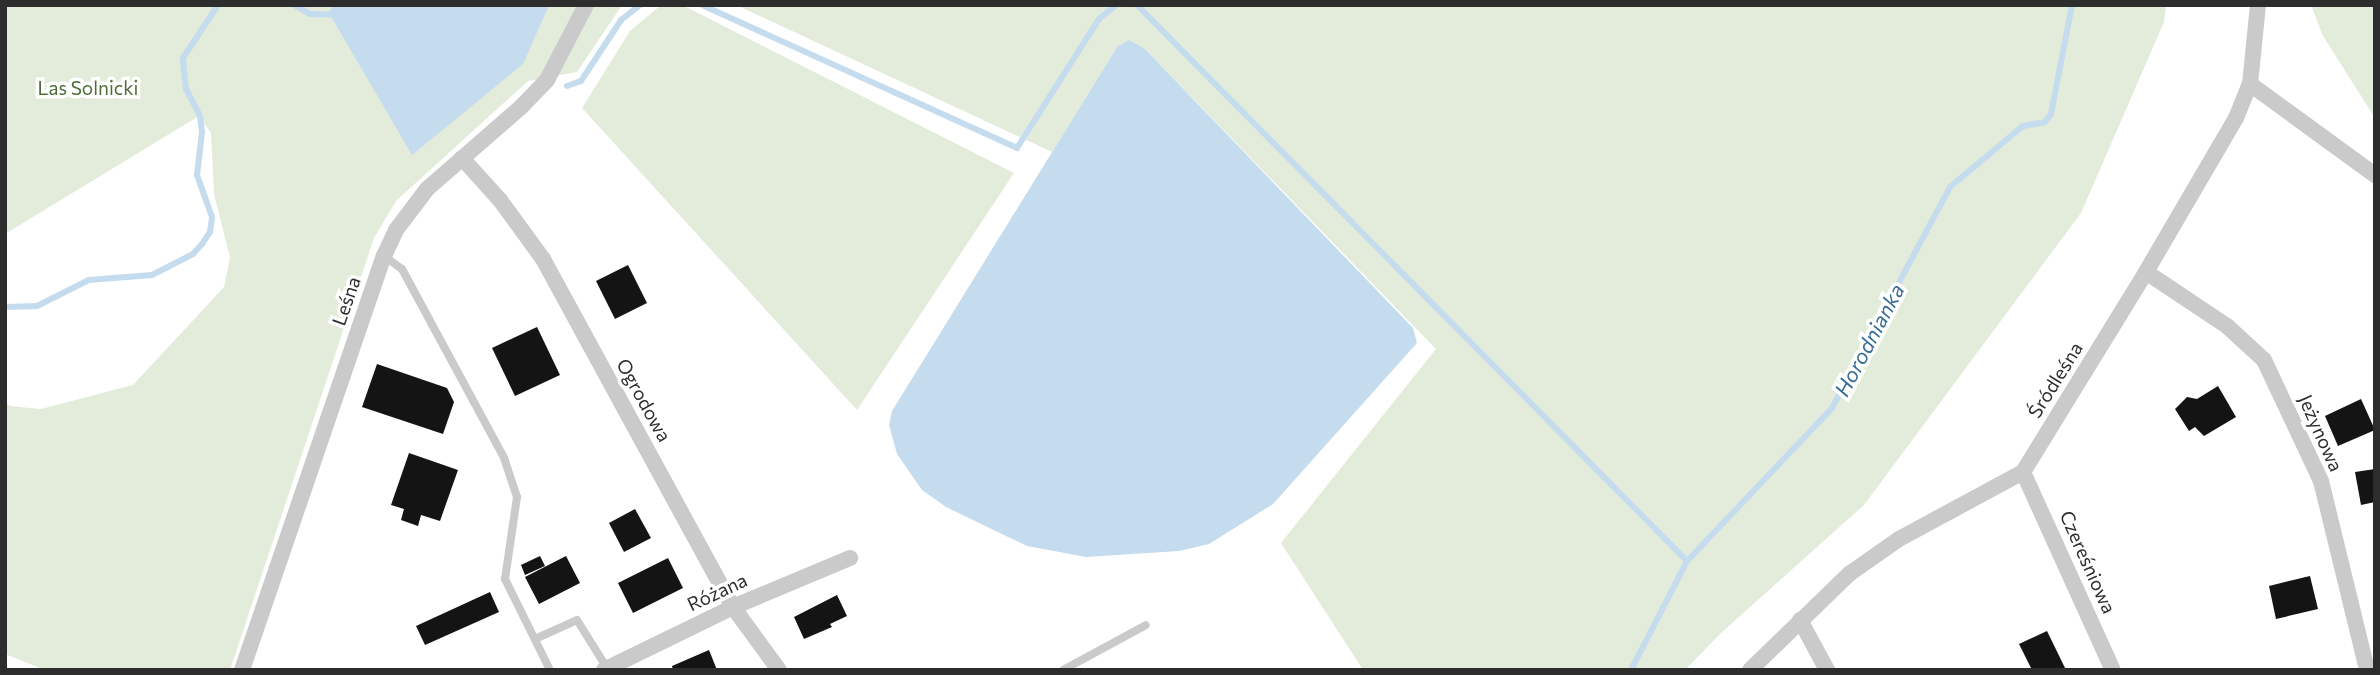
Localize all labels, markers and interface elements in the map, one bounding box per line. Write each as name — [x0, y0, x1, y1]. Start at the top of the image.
park label: Las Solnicki — [38, 77, 138, 99]
street label: Leśna — [327, 273, 365, 329]
water label: Horodnianka — [1829, 279, 1909, 401]
street label: Śródleśna — [2023, 338, 2087, 422]
street label: Ogrodowa — [612, 355, 676, 445]
street label: Jeżynowa — [2294, 391, 2348, 475]
street label: Czereśniowa — [2055, 507, 2121, 617]
street label: Różana — [683, 568, 751, 616]

